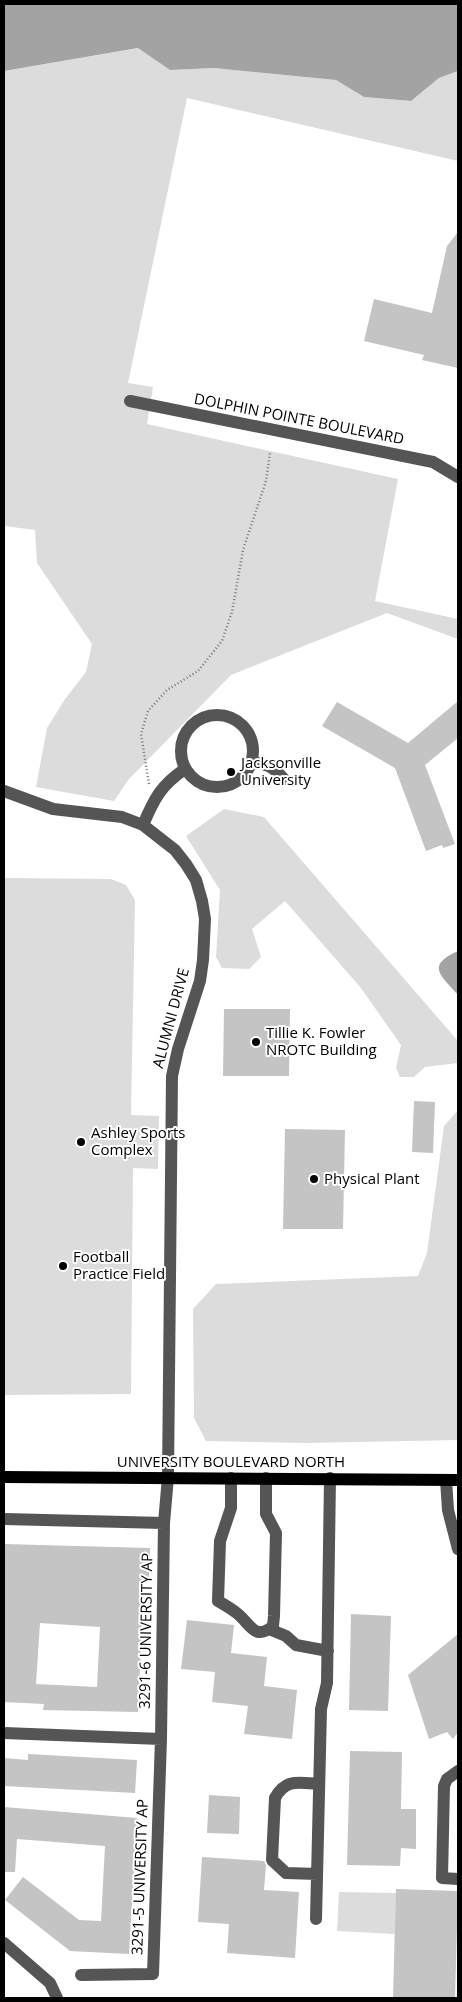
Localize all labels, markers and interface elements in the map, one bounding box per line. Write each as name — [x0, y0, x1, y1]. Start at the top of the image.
street label: DOLPHIN POINTE BOULEVARD — [192, 388, 406, 448]
place label: Jacksonville University — [239, 752, 321, 789]
marker: Jacksonville University — [225, 766, 237, 778]
street label: ALUMNI DRIVE — [147, 966, 193, 1070]
place label: Tillie K. Fowler NROTC Building — [266, 1022, 377, 1059]
marker: Tillie K. Fowler NROTC Building — [250, 1036, 262, 1048]
place label: Ashley Sports Complex — [91, 1122, 186, 1159]
marker: Ashley Sports Complex — [75, 1136, 87, 1148]
place label: Physical Plant — [324, 1168, 420, 1188]
marker: Physical Plant — [308, 1173, 320, 1185]
place label: Football Practice Field — [73, 1246, 165, 1283]
marker: Football Practice Field — [57, 1260, 69, 1272]
street label: UNIVERSITY BOULEVARD NORTH — [117, 1451, 345, 1471]
street label: 3291-6 UNIVERSITY AP — [134, 1553, 156, 1709]
street label: 3291-5 UNIVERSITY AP — [126, 1799, 152, 1955]

